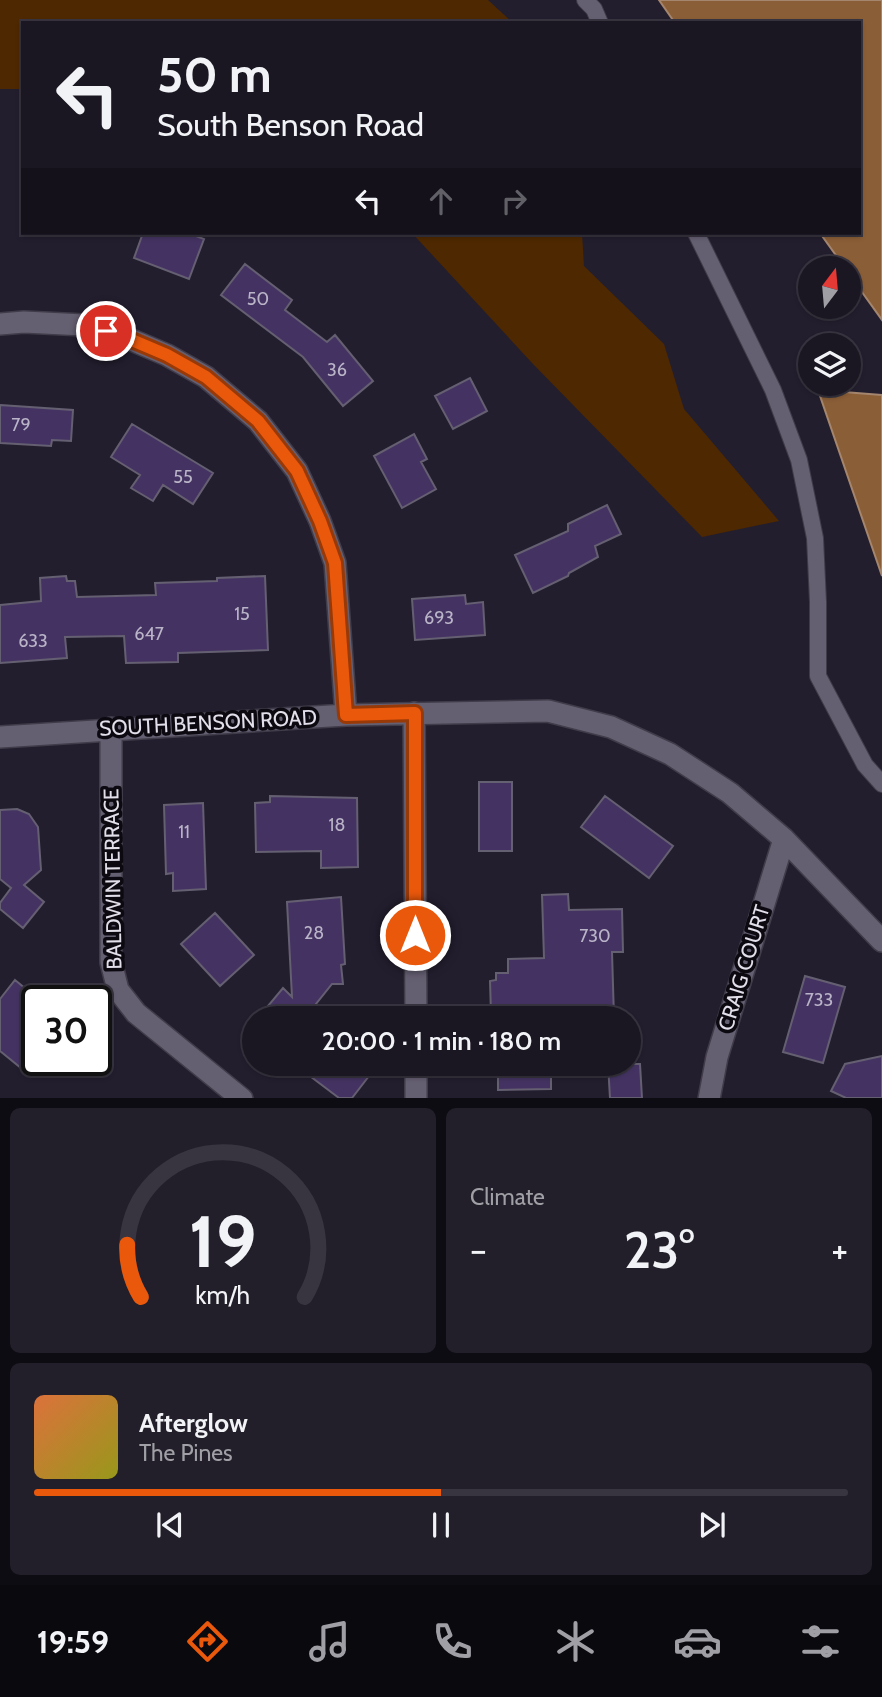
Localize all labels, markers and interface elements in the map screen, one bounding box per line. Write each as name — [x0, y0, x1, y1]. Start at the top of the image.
text: 50 m — [157, 45, 272, 104]
icon: left — [42, 49, 133, 140]
text: South Benson Road — [157, 105, 424, 144]
icon: left — [349, 182, 387, 220]
icon: ahead — [422, 182, 460, 220]
icon: right — [495, 182, 533, 220]
north arrow — [798, 256, 861, 318]
map controls — [798, 256, 861, 396]
house number: 50 — [247, 288, 269, 310]
pin — [76, 301, 136, 361]
icon: arrive — [87, 312, 125, 350]
button: layers — [798, 333, 861, 396]
house number: 36 — [327, 359, 347, 381]
house number: 79 — [11, 414, 31, 436]
house number: 55 — [173, 466, 193, 488]
house number: 15 — [234, 603, 250, 625]
house number: 693 — [424, 607, 454, 629]
house number: 647 — [134, 623, 164, 645]
house number: 633 — [18, 630, 48, 652]
street label: SOUTH BENSON ROAD — [98, 704, 318, 741]
street label: BALDWIN TERRACE — [98, 788, 127, 970]
house number: 18 — [329, 814, 345, 836]
house number: 11 — [178, 821, 190, 843]
position arrow — [378, 898, 452, 972]
street label: CRAIG COURT — [713, 902, 775, 1034]
house number: 28 — [304, 922, 324, 944]
house number: 730 — [579, 925, 611, 947]
speed limit sign: 30 — [21, 985, 112, 1076]
house number: 733 — [805, 989, 833, 1011]
text: 20:00 · 1 min · 180 m — [322, 1025, 561, 1057]
text: Climate — [470, 1183, 545, 1211]
text: 19 — [189, 1197, 257, 1285]
text: 23° — [624, 1218, 694, 1281]
text: − — [470, 1226, 487, 1273]
text: + — [831, 1226, 848, 1273]
text: km/h — [196, 1279, 250, 1309]
text: Afterglow — [139, 1407, 248, 1439]
text: The Pines — [139, 1439, 233, 1467]
icon: previous — [151, 1506, 189, 1544]
icon: pause — [422, 1506, 460, 1544]
icon: next — [693, 1506, 731, 1544]
icon: directions — [183, 1617, 232, 1666]
icon: music — [305, 1617, 354, 1666]
icon: phone — [428, 1617, 477, 1666]
icon: climate — [551, 1617, 600, 1666]
icon: car — [673, 1617, 722, 1666]
icon: filters — [796, 1617, 845, 1666]
text: 19:59 — [37, 1622, 109, 1661]

